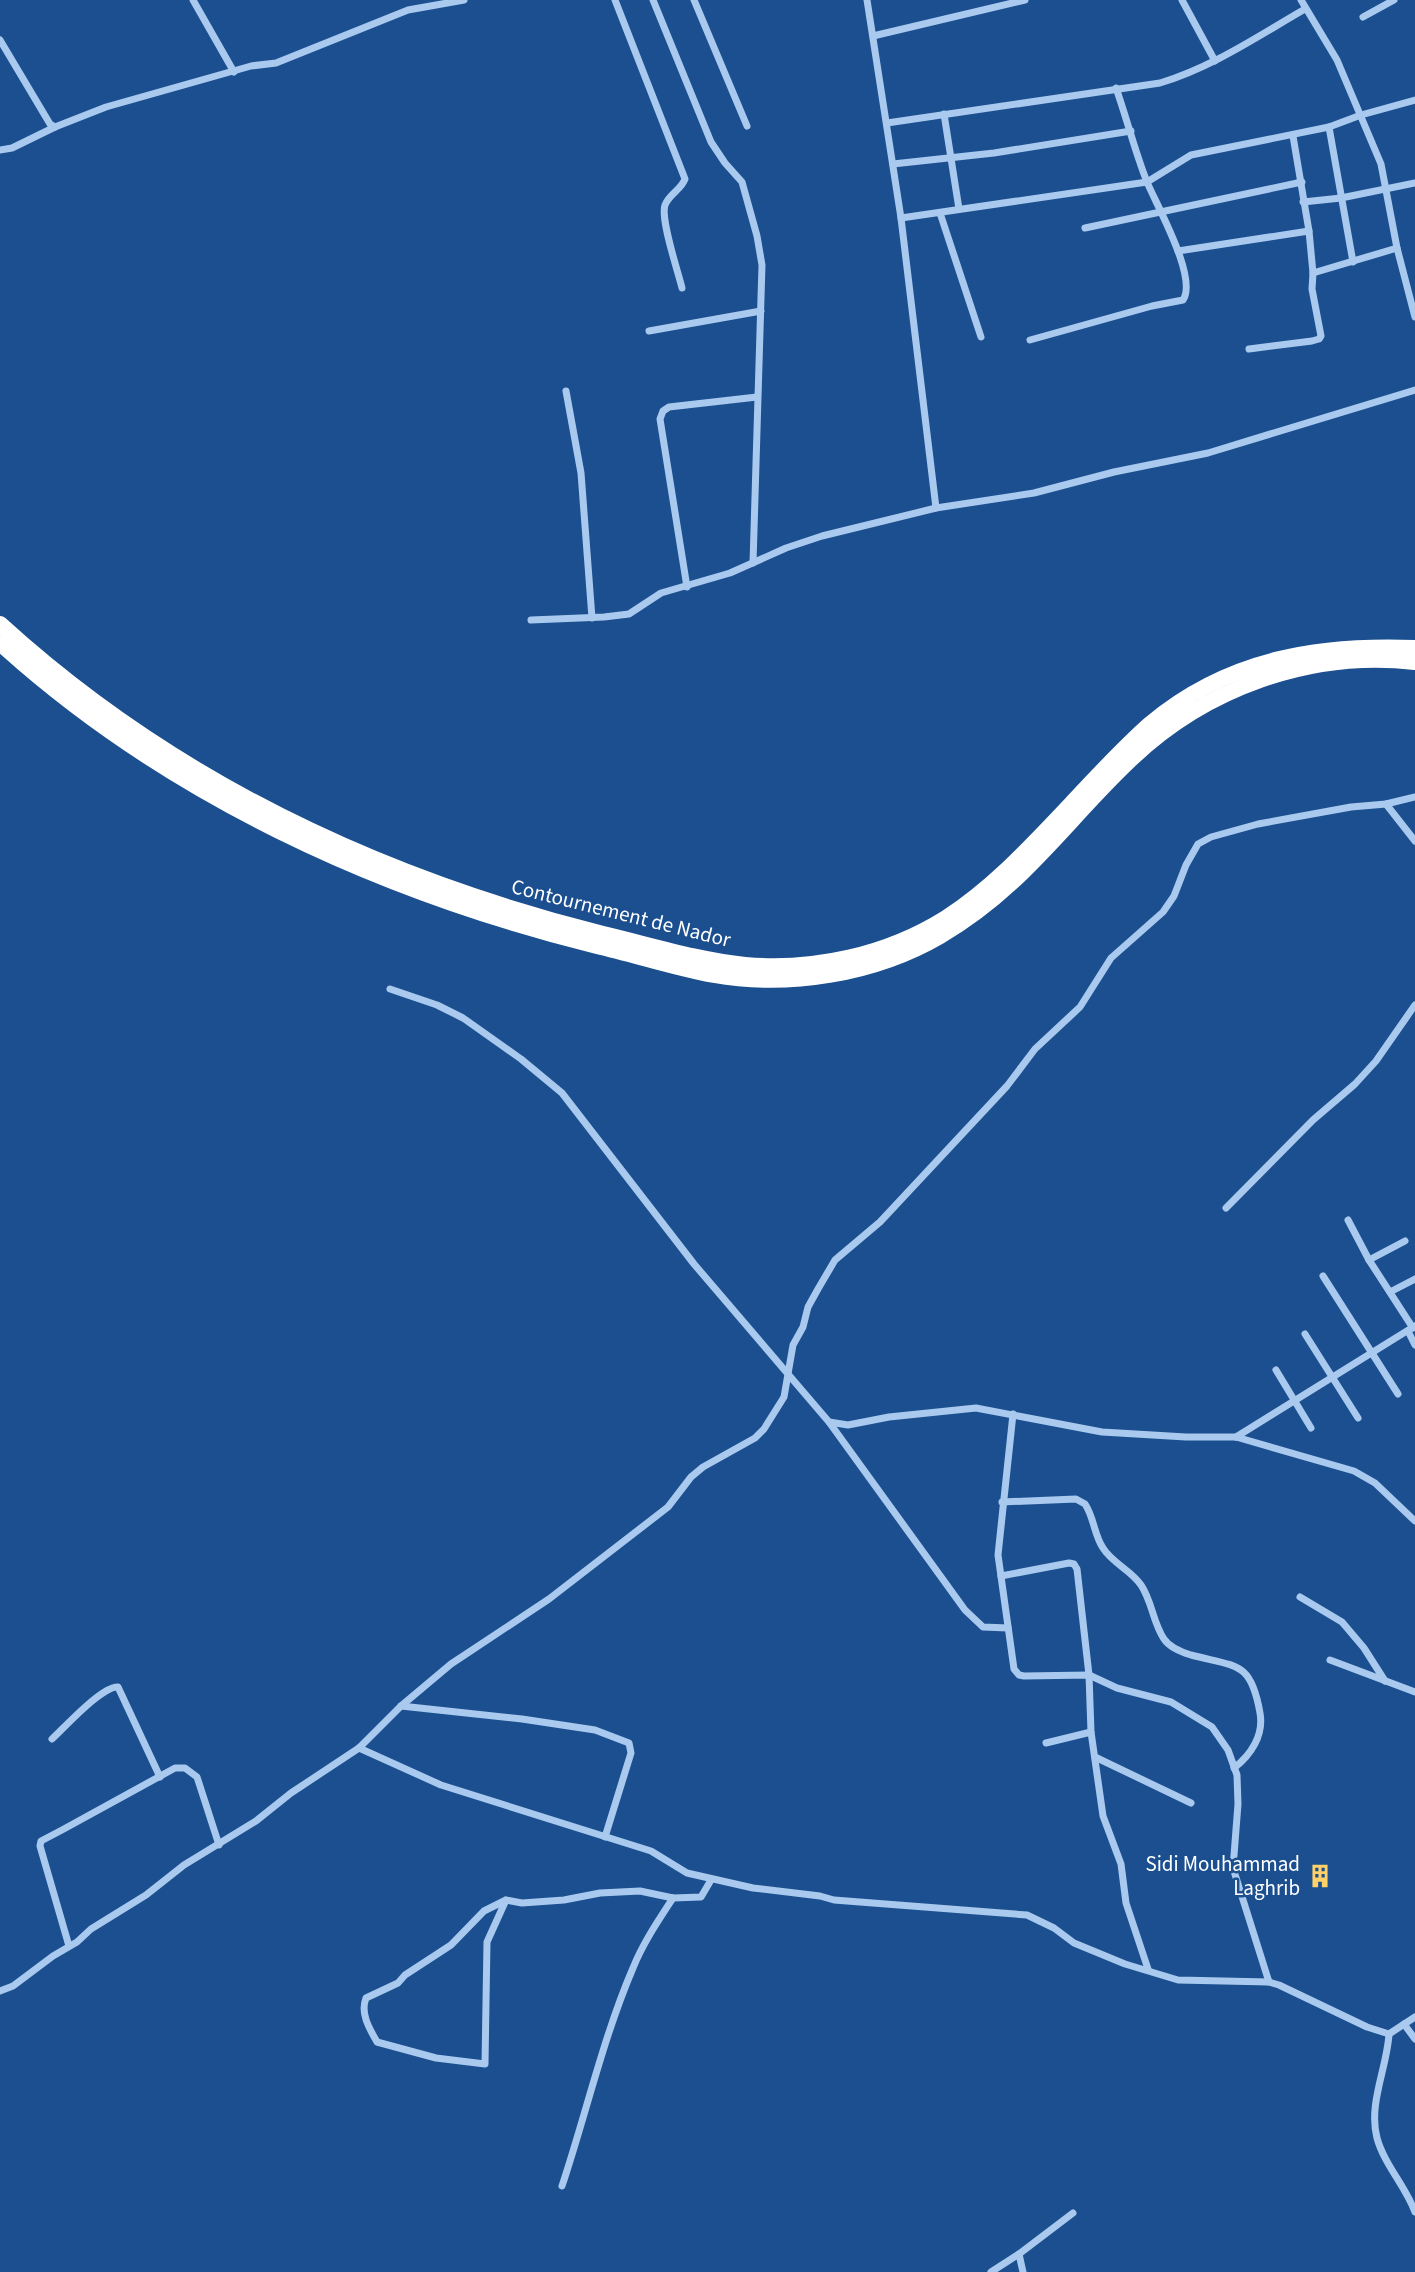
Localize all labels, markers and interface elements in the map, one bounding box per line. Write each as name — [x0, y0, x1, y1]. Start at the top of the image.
street label: Contournement de Nador — [508, 871, 734, 955]
place label: Sidi Mouhammad Laghrib — [1145, 1849, 1300, 1903]
building icon: Sidi Mouhammad Laghrib — [1306, 1862, 1334, 1890]

